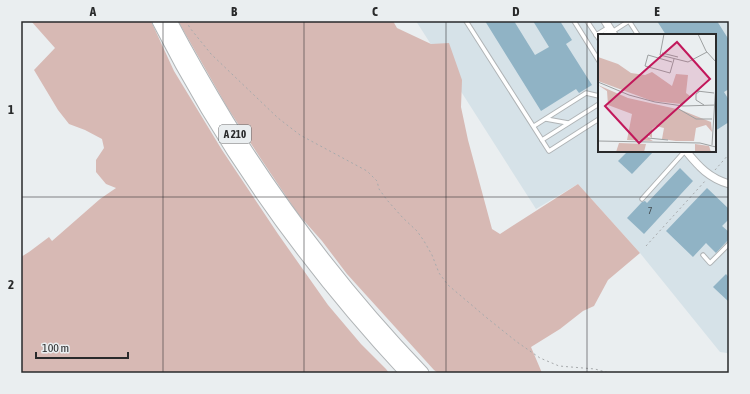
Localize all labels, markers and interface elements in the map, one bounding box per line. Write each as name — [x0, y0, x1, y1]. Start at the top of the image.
text: A — [89, 4, 97, 19]
text: B — [231, 4, 238, 19]
text: C — [372, 4, 378, 19]
text: D — [512, 4, 520, 19]
text: E — [654, 4, 660, 19]
inset map — [598, 34, 716, 152]
text: 1 — [8, 102, 14, 117]
road number: A 210 — [219, 125, 251, 143]
house number: 7 — [648, 205, 653, 216]
text: 2 — [8, 277, 14, 292]
scale bar — [36, 334, 128, 360]
text: 100 m — [42, 341, 69, 355]

